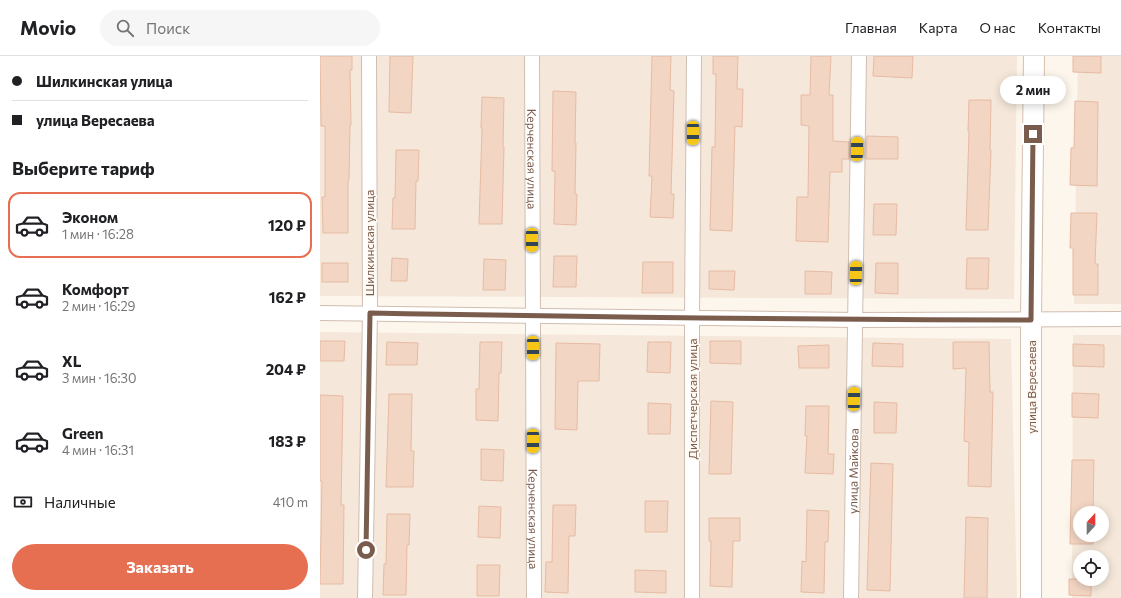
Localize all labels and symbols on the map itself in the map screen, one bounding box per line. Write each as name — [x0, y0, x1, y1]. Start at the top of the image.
callout: 2 мин — [1000, 76, 1066, 104]
street label: Керченская улица — [525, 109, 540, 209]
car — [687, 121, 699, 145]
route end — [1024, 125, 1042, 143]
car — [851, 137, 863, 161]
street label: Шилкинская улица — [362, 190, 376, 296]
car — [526, 228, 538, 252]
car — [850, 261, 862, 285]
car — [527, 336, 539, 360]
street label: Диспетчерская улица — [685, 339, 699, 459]
street label: улица Вересаева — [1024, 340, 1038, 434]
car — [848, 387, 860, 411]
street label: улица Майкова — [845, 428, 861, 514]
car — [527, 429, 539, 453]
street label: Керченская улица — [527, 469, 541, 569]
north arrow — [1073, 506, 1109, 542]
route start — [357, 541, 375, 559]

